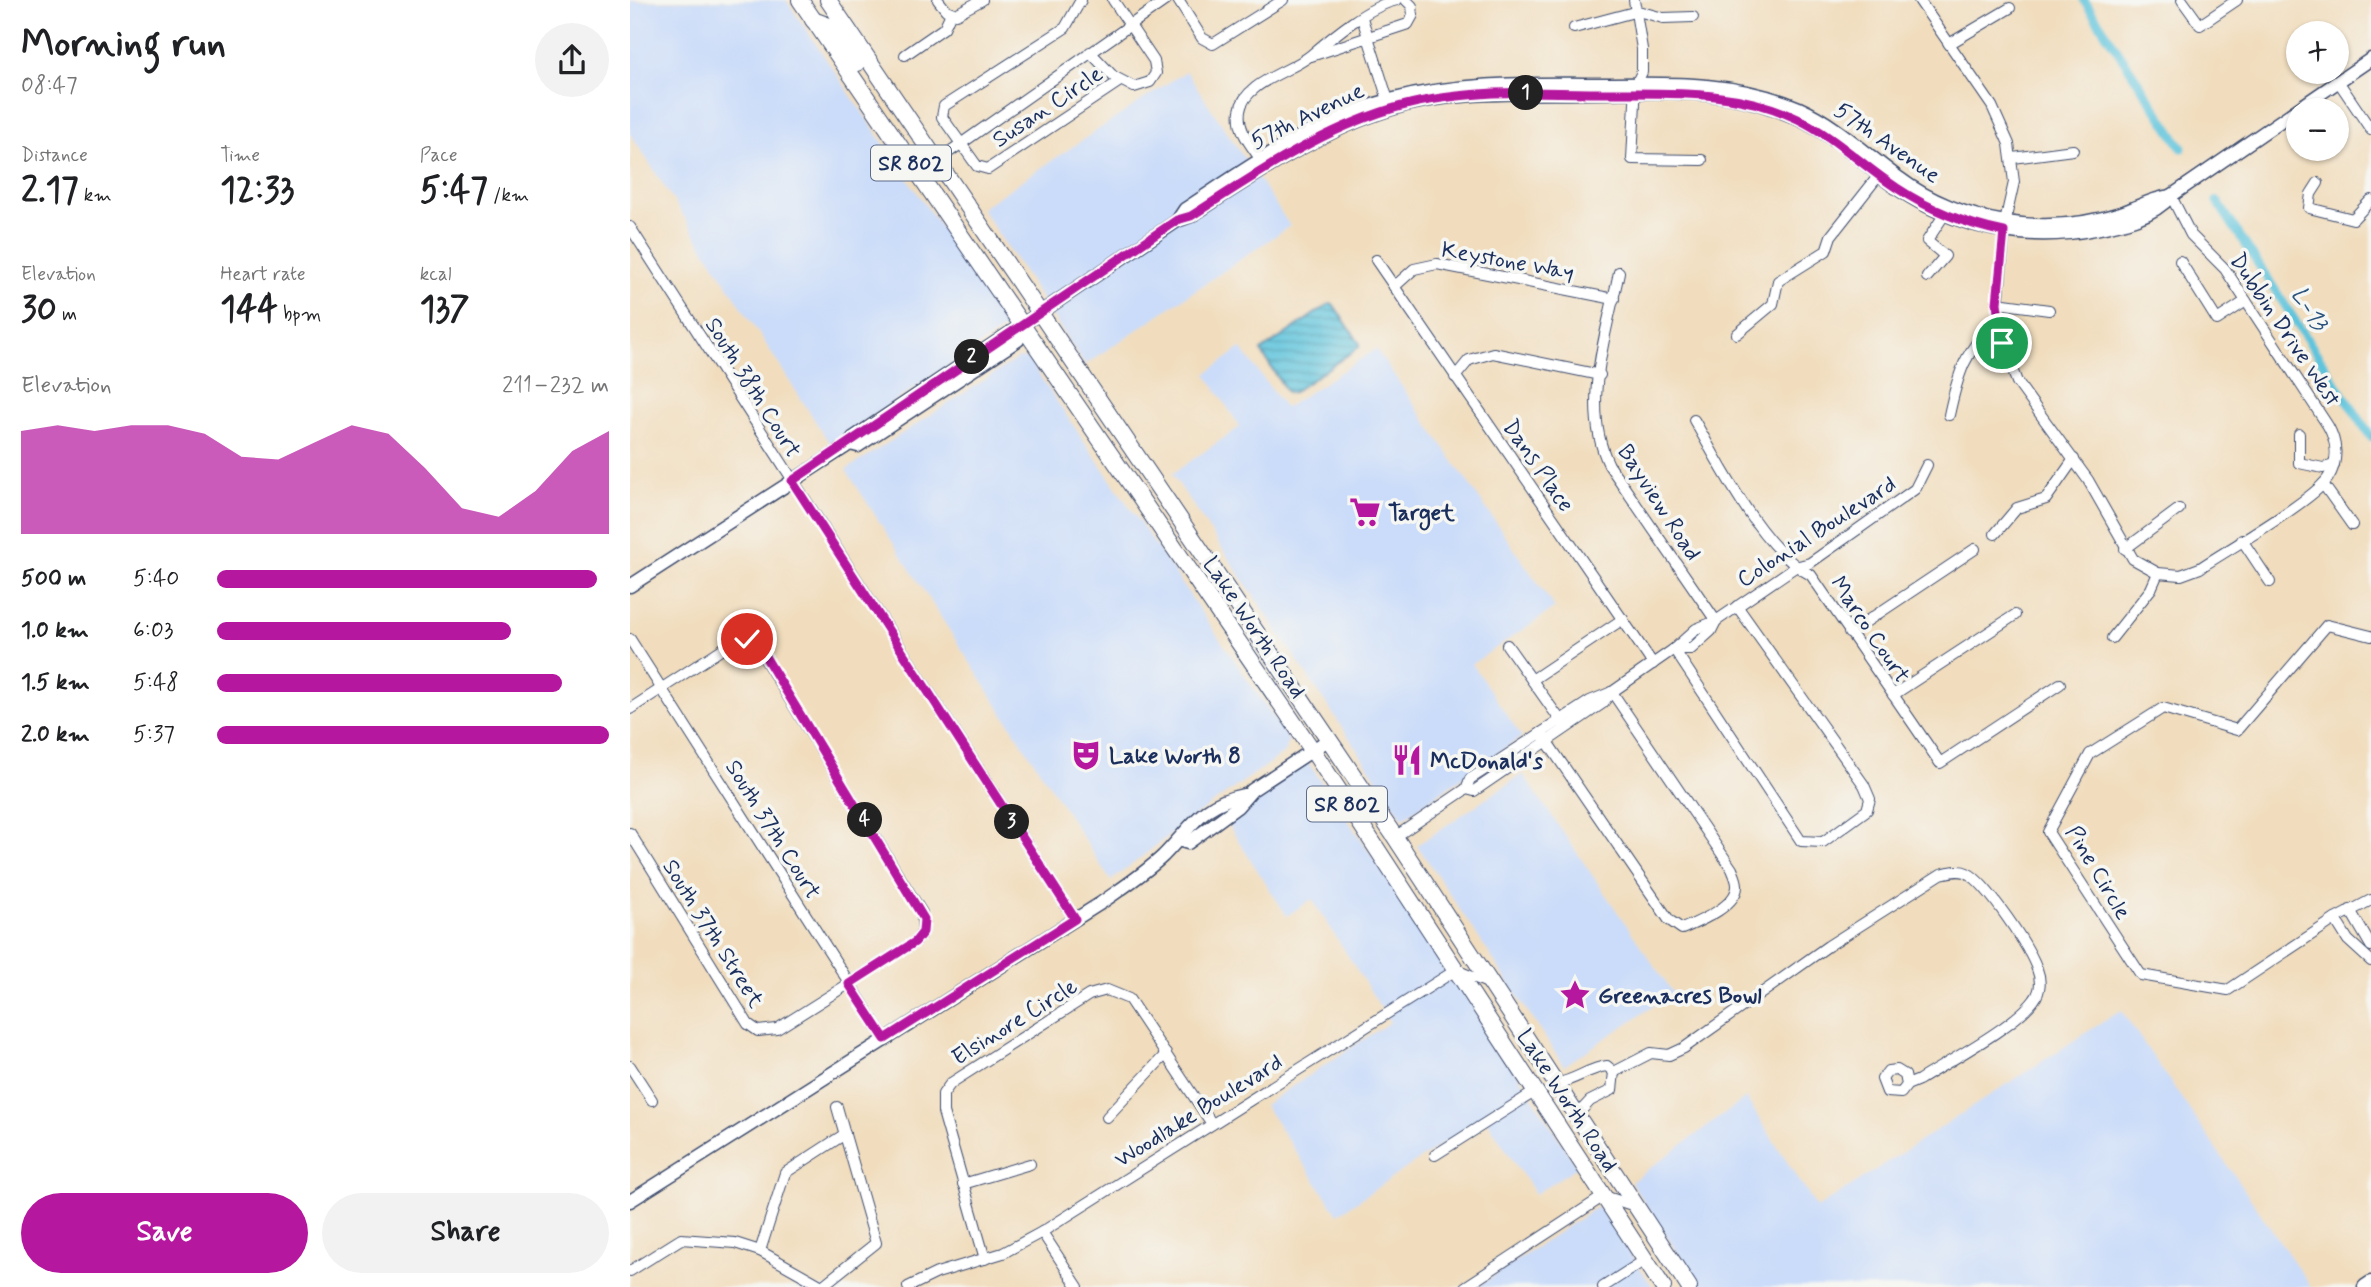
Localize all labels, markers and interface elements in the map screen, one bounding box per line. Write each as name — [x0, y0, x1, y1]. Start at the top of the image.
text: Morning run — [21, 20, 226, 69]
map controls — [2286, 21, 2349, 161]
button: + — [2286, 21, 2349, 84]
button: share — [535, 23, 609, 97]
street label: Susan Circle — [987, 60, 1109, 156]
text: 08:47 — [21, 71, 78, 101]
street label: 57th Avenue — [1246, 76, 1370, 157]
pin: 1 — [1508, 76, 1544, 110]
text: 1 — [1521, 80, 1530, 105]
street label: 57th Avenue — [1828, 96, 1946, 191]
button: − — [2286, 98, 2349, 161]
text: Distance — [21, 143, 88, 168]
text: Time — [220, 143, 260, 168]
text: Pace — [420, 143, 457, 168]
road number: SR 802 — [871, 146, 951, 180]
text: 2.17 — [21, 168, 79, 214]
text: 12:33 — [220, 168, 294, 214]
text: 5:47 — [420, 168, 488, 214]
text: km — [79, 183, 112, 208]
text: /km — [488, 183, 529, 208]
street label: Keystone Way — [1439, 236, 1576, 288]
street label: Dubbin Drive West — [2222, 247, 2347, 413]
text: Elevation — [21, 262, 96, 287]
text: Heart rate — [220, 262, 306, 287]
text: kcal — [420, 262, 452, 287]
water label: L-13 — [2283, 281, 2335, 338]
text: 30 — [21, 287, 57, 333]
text: 144 — [220, 287, 278, 333]
text: 137 — [420, 287, 470, 333]
text: m — [57, 302, 77, 327]
text: bpm — [278, 302, 321, 327]
street label: South 38th Court — [697, 312, 807, 464]
pin — [1972, 313, 2032, 373]
icon: arrive — [1983, 324, 2021, 362]
pin: 2 — [954, 340, 990, 374]
text: 2 — [967, 344, 976, 369]
text: Elevation — [21, 371, 112, 401]
text: 211–232 m — [502, 371, 609, 401]
street label: Dans Place — [1495, 414, 1580, 518]
street label: Bayview Road — [1610, 439, 1707, 567]
street label: Colonial Boulevard — [1732, 470, 1902, 595]
supermarket icon: Target — [1348, 495, 1382, 529]
place label: Target — [1388, 499, 1455, 531]
street label: Lake Worth Road — [1195, 551, 1312, 705]
text: 500 m — [21, 564, 86, 594]
text: 5:40 — [133, 564, 179, 594]
street label: Marco Court — [1823, 571, 1916, 690]
pin — [717, 609, 777, 669]
text: 1.0 km — [21, 616, 89, 646]
text: 6:03 — [133, 616, 174, 646]
icon: check — [728, 620, 766, 658]
text: 1.5 km — [21, 668, 90, 698]
text: 5:48 — [133, 668, 179, 698]
text: 2.0 km — [21, 720, 90, 750]
text: 5:37 — [133, 720, 175, 750]
theatre icon: Lake Worth 8 — [1069, 738, 1103, 772]
place label: Lake Worth 8 — [1109, 742, 1241, 772]
restaurant icon: McDonald's — [1390, 743, 1424, 777]
place label: McDonald's — [1430, 747, 1544, 777]
street label: South 37th Court — [717, 755, 827, 906]
road number: SR 802 — [1307, 786, 1387, 822]
pin: 4 — [848, 802, 882, 838]
pin: 3 — [994, 804, 1030, 840]
text: 4 — [859, 807, 870, 832]
text: 3 — [1007, 809, 1016, 834]
street label: Pine Circle — [2058, 821, 2137, 926]
street label: South 37th Street — [655, 854, 770, 1014]
street label: Elsinore Circle — [947, 972, 1084, 1073]
place icon: Greenacres Bowl — [1558, 978, 1592, 1012]
place label: Greenacres Bowl — [1598, 982, 1762, 1012]
street label: Lake Worth Road — [1509, 1024, 1624, 1178]
street label: Woodlake Boulevard — [1109, 1048, 1289, 1175]
button: Save — [21, 1193, 308, 1273]
button: Share — [322, 1193, 609, 1273]

